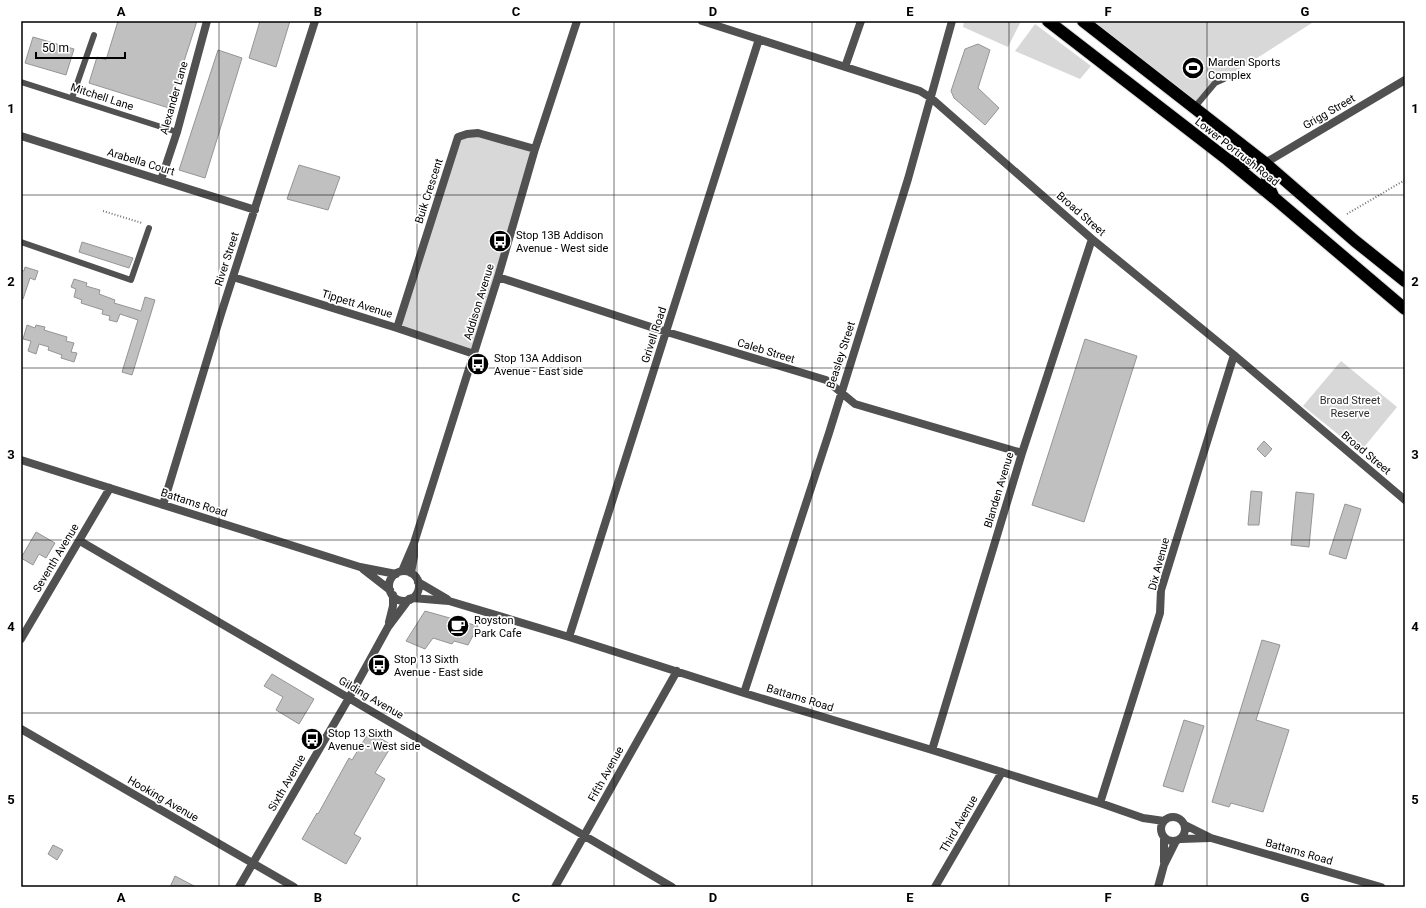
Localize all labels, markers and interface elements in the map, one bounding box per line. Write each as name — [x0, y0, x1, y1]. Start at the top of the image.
text: A — [117, 4, 126, 19]
text: B — [314, 4, 322, 19]
text: C — [512, 4, 521, 19]
text: D — [709, 4, 717, 19]
text: E — [906, 4, 914, 19]
text: F — [1104, 4, 1112, 19]
text: G — [1301, 4, 1310, 19]
scale bar — [36, 34, 125, 60]
text: 50 m — [42, 41, 69, 55]
sports icon: Marden Sports Complex — [1180, 55, 1206, 81]
place label: Marden Sports Complex — [1208, 56, 1281, 82]
street label: Alexander Lane — [157, 60, 191, 136]
street label: Mitchell Lane — [69, 81, 135, 113]
street label: Grigg Street — [1301, 92, 1358, 132]
text: 1 — [7, 101, 15, 116]
text: 1 — [1411, 101, 1419, 116]
street label: Lower Portrush Road — [1192, 115, 1282, 189]
street label: Arabella Court — [106, 146, 177, 179]
street label: Buik Crescent — [412, 157, 446, 225]
street label: Broad Street — [1054, 189, 1108, 239]
bus stop icon: Stop 13B Addison Avenue - West side — [487, 228, 513, 254]
place label: Stop 13B Addison Avenue - West side — [516, 229, 608, 255]
street label: River Street — [212, 230, 242, 288]
street label: Addison Avenue — [461, 262, 497, 342]
text: 2 — [7, 274, 15, 289]
text: 2 — [1411, 274, 1419, 289]
street label: Tippett Avenue — [320, 287, 394, 321]
street label: Grivell Road — [639, 305, 669, 365]
street label: Beasley Street — [824, 319, 858, 390]
street label: Caleb Street — [736, 336, 797, 366]
bus stop icon: Stop 13A Addison Avenue - East side — [465, 351, 491, 377]
place label: Stop 13A Addison Avenue - East side — [494, 352, 583, 378]
park label: Broad Street Reserve — [1320, 394, 1381, 420]
street label: Broad Street — [1339, 429, 1394, 478]
text: 3 — [7, 447, 15, 462]
text: 3 — [1411, 447, 1419, 462]
street label: Blanden Avenue — [981, 450, 1017, 529]
street label: Battams Road — [159, 486, 229, 520]
street label: Seventh Avenue — [30, 521, 82, 595]
street label: Dix Avenue — [1146, 536, 1172, 592]
cafe icon: Royston Park Cafe — [445, 613, 471, 639]
place label: Royston Park Cafe — [474, 614, 522, 640]
text: 4 — [7, 619, 15, 634]
text: 4 — [1411, 619, 1419, 634]
bus stop icon: Stop 13 Sixth Avenue - East side — [366, 652, 392, 678]
place label: Stop 13 Sixth Avenue - East side — [394, 653, 483, 679]
street label: Gilding Avenue — [336, 674, 406, 722]
street label: Battams Road — [765, 682, 835, 714]
bus stop icon: Stop 13 Sixth Avenue - West side — [299, 726, 325, 752]
place label: Stop 13 Sixth Avenue - West side — [328, 727, 420, 753]
street label: Fifth Avenue — [586, 744, 627, 804]
street label: Sixth Avenue — [266, 752, 308, 814]
street label: Hooking Avenue — [125, 773, 201, 825]
text: 5 — [7, 792, 15, 807]
text: 5 — [1411, 792, 1419, 807]
street label: Third Avenue — [937, 793, 981, 855]
street label: Battams Road — [1264, 836, 1334, 868]
text: A — [117, 890, 126, 905]
text: B — [314, 890, 322, 905]
text: C — [512, 890, 521, 905]
text: D — [709, 890, 717, 905]
text: E — [906, 890, 914, 905]
text: F — [1104, 890, 1112, 905]
text: G — [1301, 890, 1310, 905]

